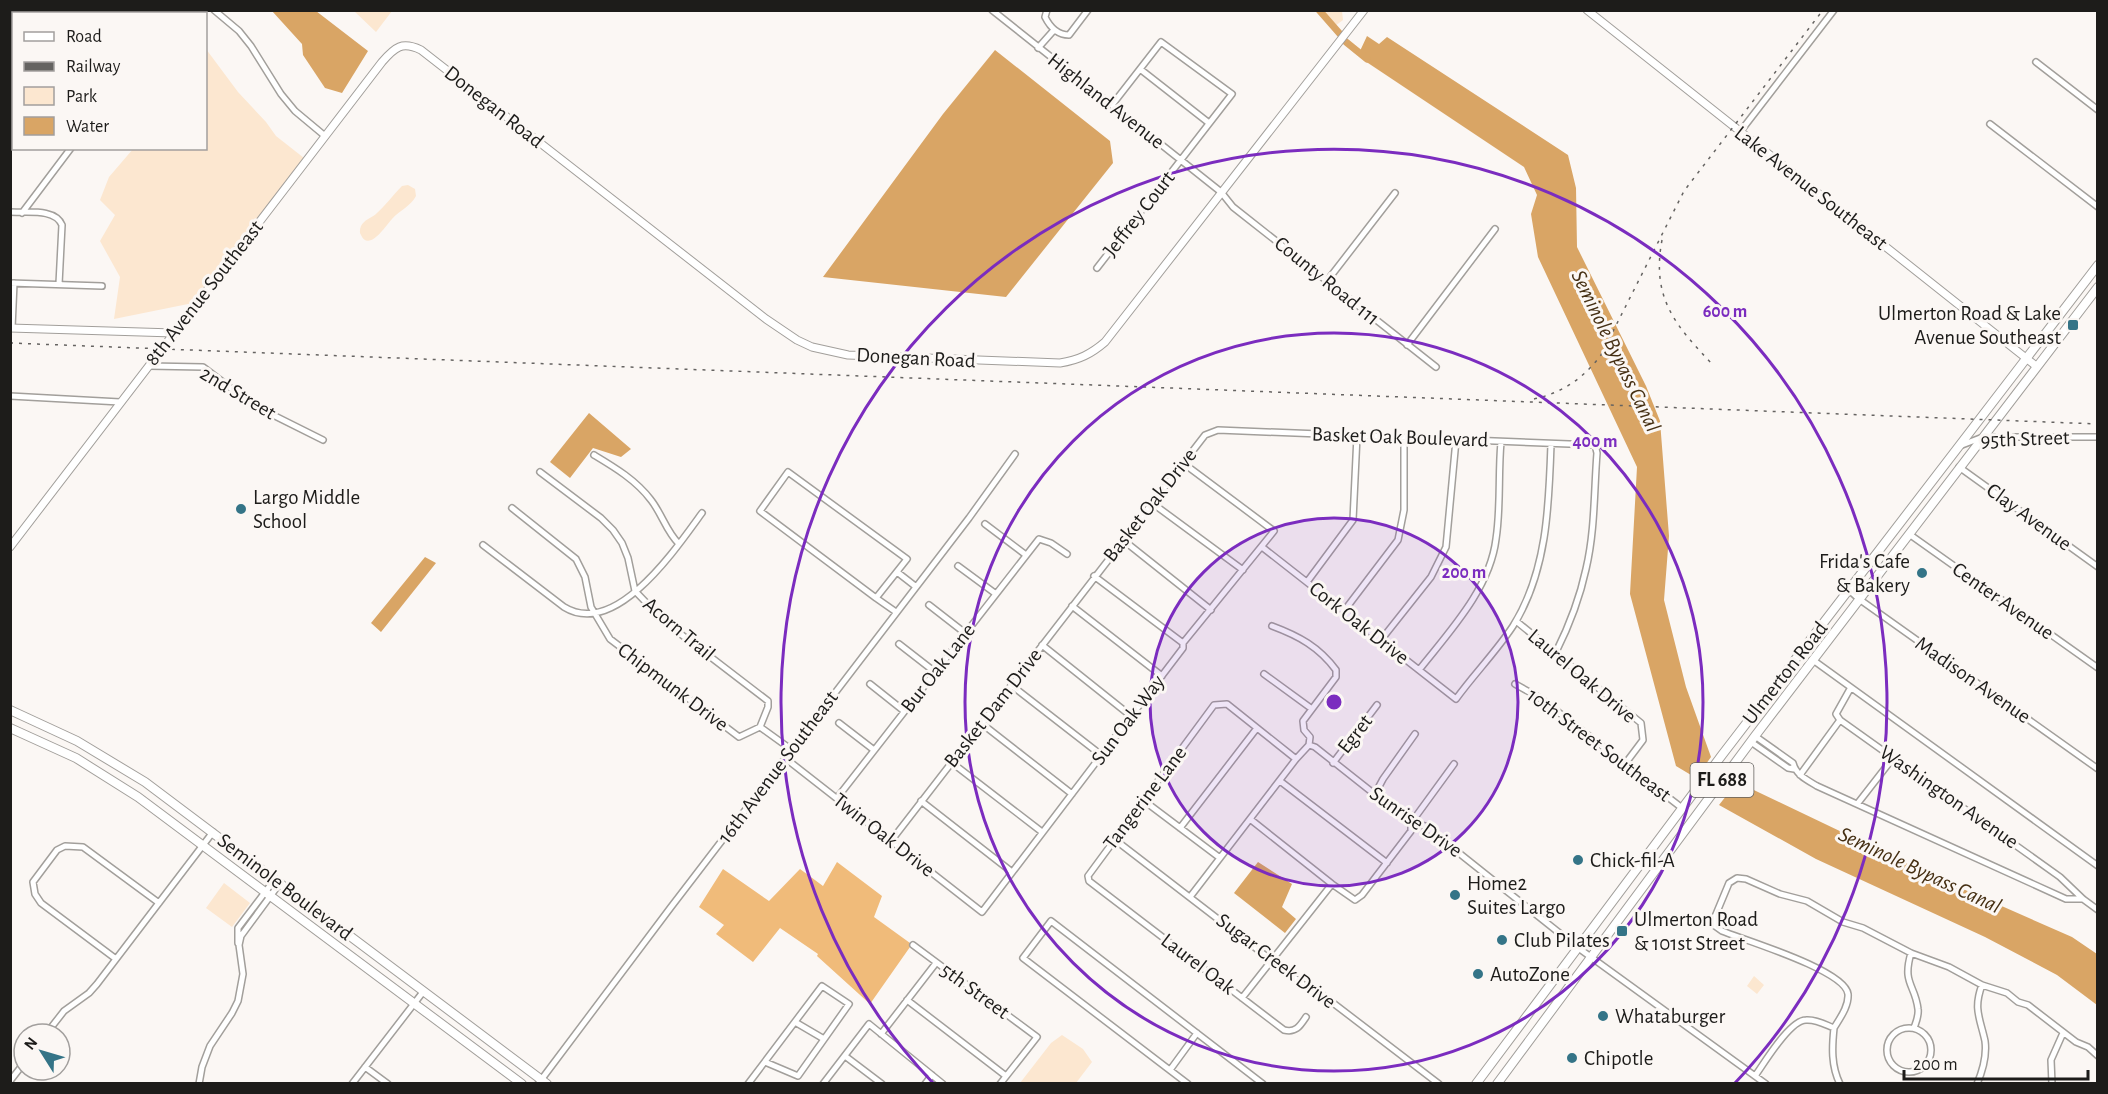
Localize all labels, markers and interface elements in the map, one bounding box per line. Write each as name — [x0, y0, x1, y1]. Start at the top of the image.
legend — [12, 12, 207, 150]
text: Road — [66, 28, 102, 46]
street label: Highland Avenue — [1044, 49, 1168, 153]
text: Railway — [66, 58, 121, 76]
street label: Donegan Road — [440, 62, 548, 152]
text: Park — [66, 88, 98, 106]
text: Water — [66, 118, 109, 136]
street label: Lake Avenue Southeast — [1731, 122, 1892, 254]
street label: Jeffrey Court — [1099, 167, 1179, 261]
street label: 8th Avenue Southeast — [141, 216, 267, 369]
street label: County Road 111 — [1271, 233, 1383, 329]
water label: Seminole Bypass Canal — [1566, 267, 1665, 436]
text: 600 m — [1703, 303, 1747, 321]
place label: Ulmerton Road & Lake Avenue Southeast — [1878, 303, 2061, 348]
marker: Ulmerton Road & Lake Avenue Southeast — [2066, 318, 2080, 332]
street label: Donegan Road — [856, 344, 976, 372]
street label: 2nd Street — [197, 362, 280, 424]
street label: Basket Oak Boulevard — [1311, 423, 1489, 451]
street label: 95th Street — [1980, 427, 2070, 451]
text: 400 m — [1572, 433, 1618, 451]
street label: Basket Oak Drive — [1099, 444, 1201, 566]
street label: Clay Avenue — [1983, 479, 2075, 555]
place label: Largo Middle School — [253, 487, 360, 532]
marker: Largo Middle School — [234, 502, 248, 516]
place label: Frida's Cafe & Bakery — [1819, 551, 1910, 596]
street label: Center Avenue — [1948, 558, 2058, 644]
text: 200 m — [1442, 564, 1486, 582]
marker: Frida's Cafe & Bakery — [1915, 566, 1929, 580]
street label: Cork Oak Drive — [1305, 578, 1413, 668]
street label: Acorn Trail — [639, 593, 719, 665]
street label: Ulmerton Road — [1738, 618, 1832, 728]
street label: Bur Oak Lane — [897, 619, 979, 717]
street label: Laurel Oak Drive — [1524, 625, 1640, 727]
street label: Madison Avenue — [1912, 633, 2034, 727]
street label: Chipmunk Drive — [614, 639, 732, 735]
street label: Basket Dam Drive — [940, 644, 1046, 772]
street label: Sun Oak Way — [1087, 671, 1169, 769]
street label: 10th Street Southeast — [1523, 684, 1675, 806]
street label: 16th Avenue Southeast — [714, 687, 842, 847]
centre of rings — [1324, 692, 1344, 712]
street label: Egret — [1334, 711, 1377, 757]
street label: Washington Avenue — [1876, 741, 2022, 853]
street label: Tangerine Lane — [1099, 742, 1191, 854]
road number: FL 688 — [1690, 763, 1754, 797]
street label: Sunrise Drive — [1366, 783, 1466, 861]
street label: Twin Oak Drive — [829, 789, 939, 881]
water label: Seminole Bypass Canal — [1835, 823, 2005, 918]
street label: Seminole Boulevard — [214, 830, 357, 945]
place label: Chick-fil-A — [1590, 850, 1675, 871]
marker: Chick-fil-A — [1571, 853, 1585, 867]
place label: Home2 Suites Largo — [1467, 873, 1566, 918]
marker: Home2 Suites Largo — [1448, 888, 1462, 902]
street label: Sugar Creek Drive — [1212, 909, 1340, 1013]
place label: Ulmerton Road & 101st Street — [1634, 909, 1758, 954]
marker: Ulmerton Road & 101st Street — [1615, 924, 1629, 938]
street label: Laurel Oak — [1157, 930, 1239, 999]
place label: Club Pilates — [1514, 930, 1610, 951]
marker: Club Pilates — [1495, 933, 1509, 947]
street label: 5th Street — [937, 959, 1013, 1023]
place label: AutoZone — [1490, 964, 1570, 985]
marker: AutoZone — [1471, 967, 1485, 981]
place label: Whataburger — [1615, 1006, 1726, 1027]
marker: Whataburger — [1596, 1009, 1610, 1023]
north arrow — [12, 1022, 72, 1082]
text: N — [21, 1034, 41, 1053]
scale bar — [1904, 1043, 2088, 1081]
place label: Chipotle — [1584, 1048, 1654, 1069]
marker: Chipotle — [1565, 1051, 1579, 1065]
text: 200 m — [1913, 1056, 1958, 1074]

